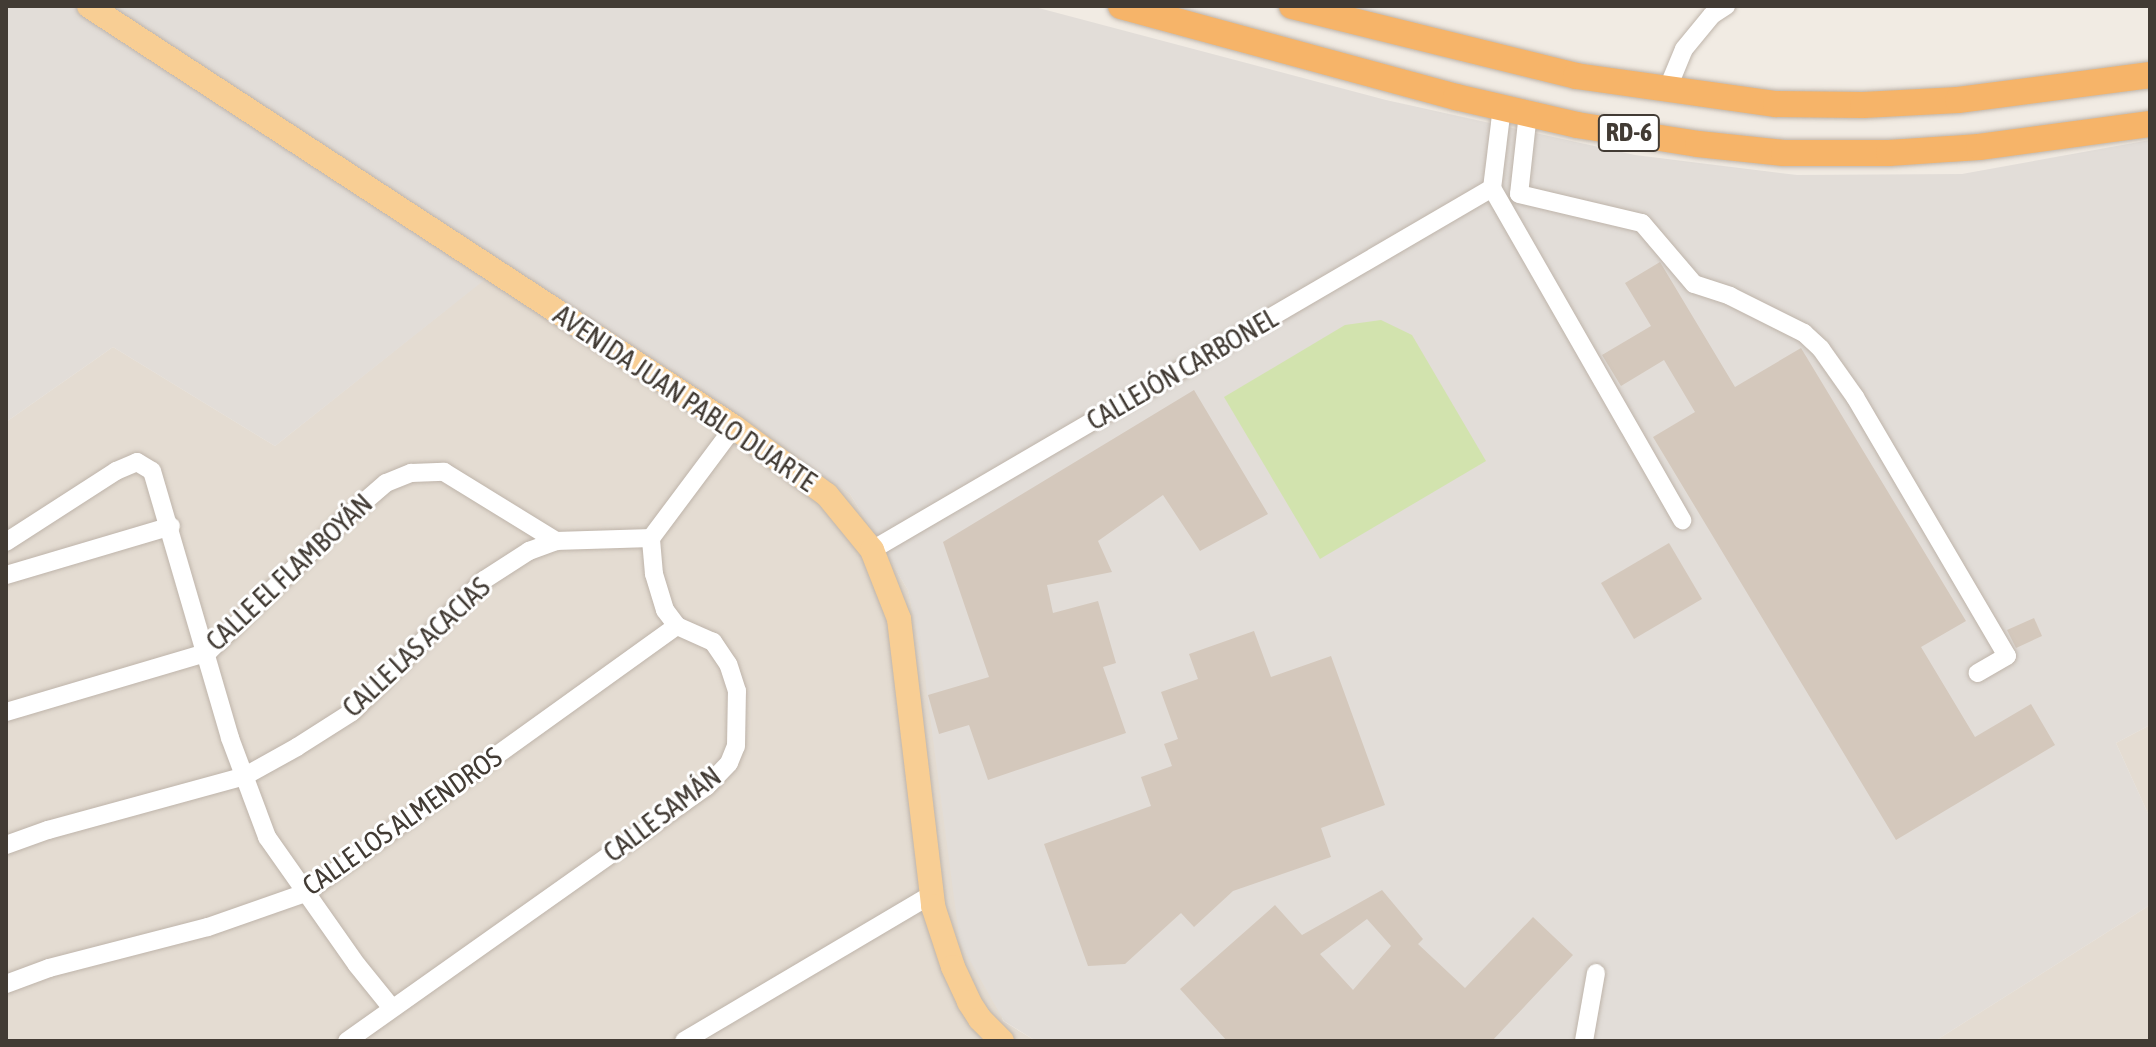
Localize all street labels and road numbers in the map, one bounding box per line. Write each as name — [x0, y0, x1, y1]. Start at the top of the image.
road number: RD-6 — [1597, 111, 1661, 155]
street label: AVENIDA JUAN PABLO DUARTE — [547, 298, 823, 498]
street label: CALLEJÓN CARBONEL — [1081, 301, 1283, 437]
street label: CALLE EL FLAMBOYÁN — [199, 486, 379, 658]
street label: CALLE LAS ACACIAS — [335, 570, 497, 724]
street label: CALLE LOS ALMENDROS — [296, 740, 508, 902]
street label: CALLE SAMÁN — [597, 759, 727, 869]

